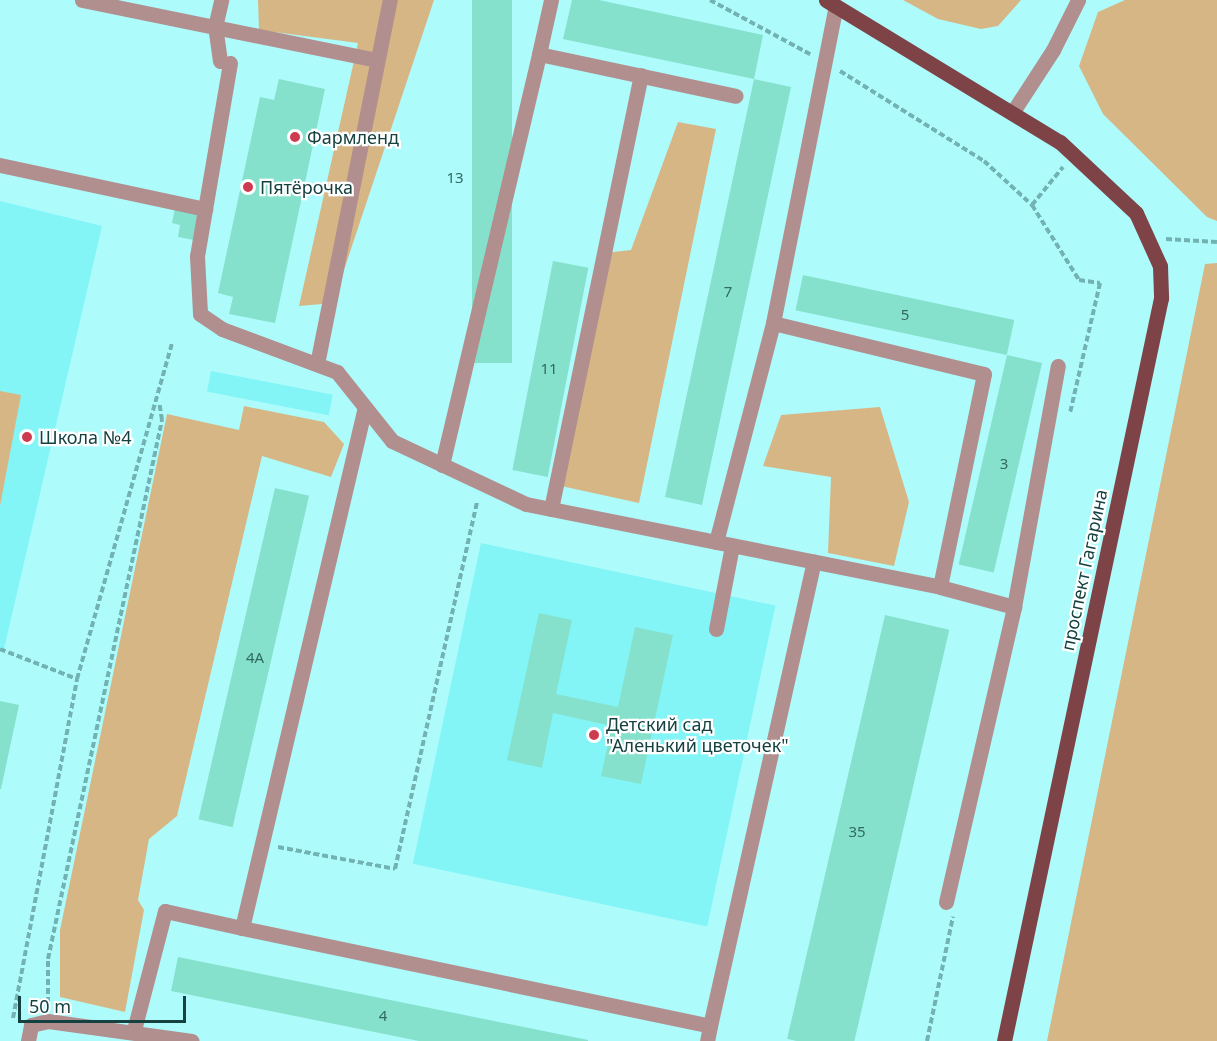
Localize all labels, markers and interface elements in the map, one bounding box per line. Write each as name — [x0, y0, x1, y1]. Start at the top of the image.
place label: Фармленд — [307, 126, 399, 148]
marker: Фармленд — [288, 130, 302, 144]
house number: 13 — [446, 169, 464, 187]
place label: Пятёрочка — [260, 176, 353, 198]
marker: Пятёрочка — [241, 180, 255, 194]
house number: 7 — [724, 283, 732, 301]
house number: 5 — [901, 306, 909, 324]
house number: 11 — [540, 360, 558, 378]
place label: Школа №4 — [39, 426, 131, 448]
marker: Школа №4 — [20, 430, 34, 444]
house number: 3 — [1000, 455, 1008, 473]
street label: проспект Гагарина — [1056, 487, 1112, 653]
house number: 4А — [246, 649, 264, 667]
place label: Детский сад "Аленький цветочек" — [606, 714, 789, 756]
marker: Детский сад "Аленький цветочек" — [587, 728, 601, 742]
house number: 35 — [848, 823, 866, 841]
scale bar — [21, 984, 189, 1022]
text: 50 m — [29, 994, 71, 1018]
house number: 4 — [379, 1007, 387, 1025]

